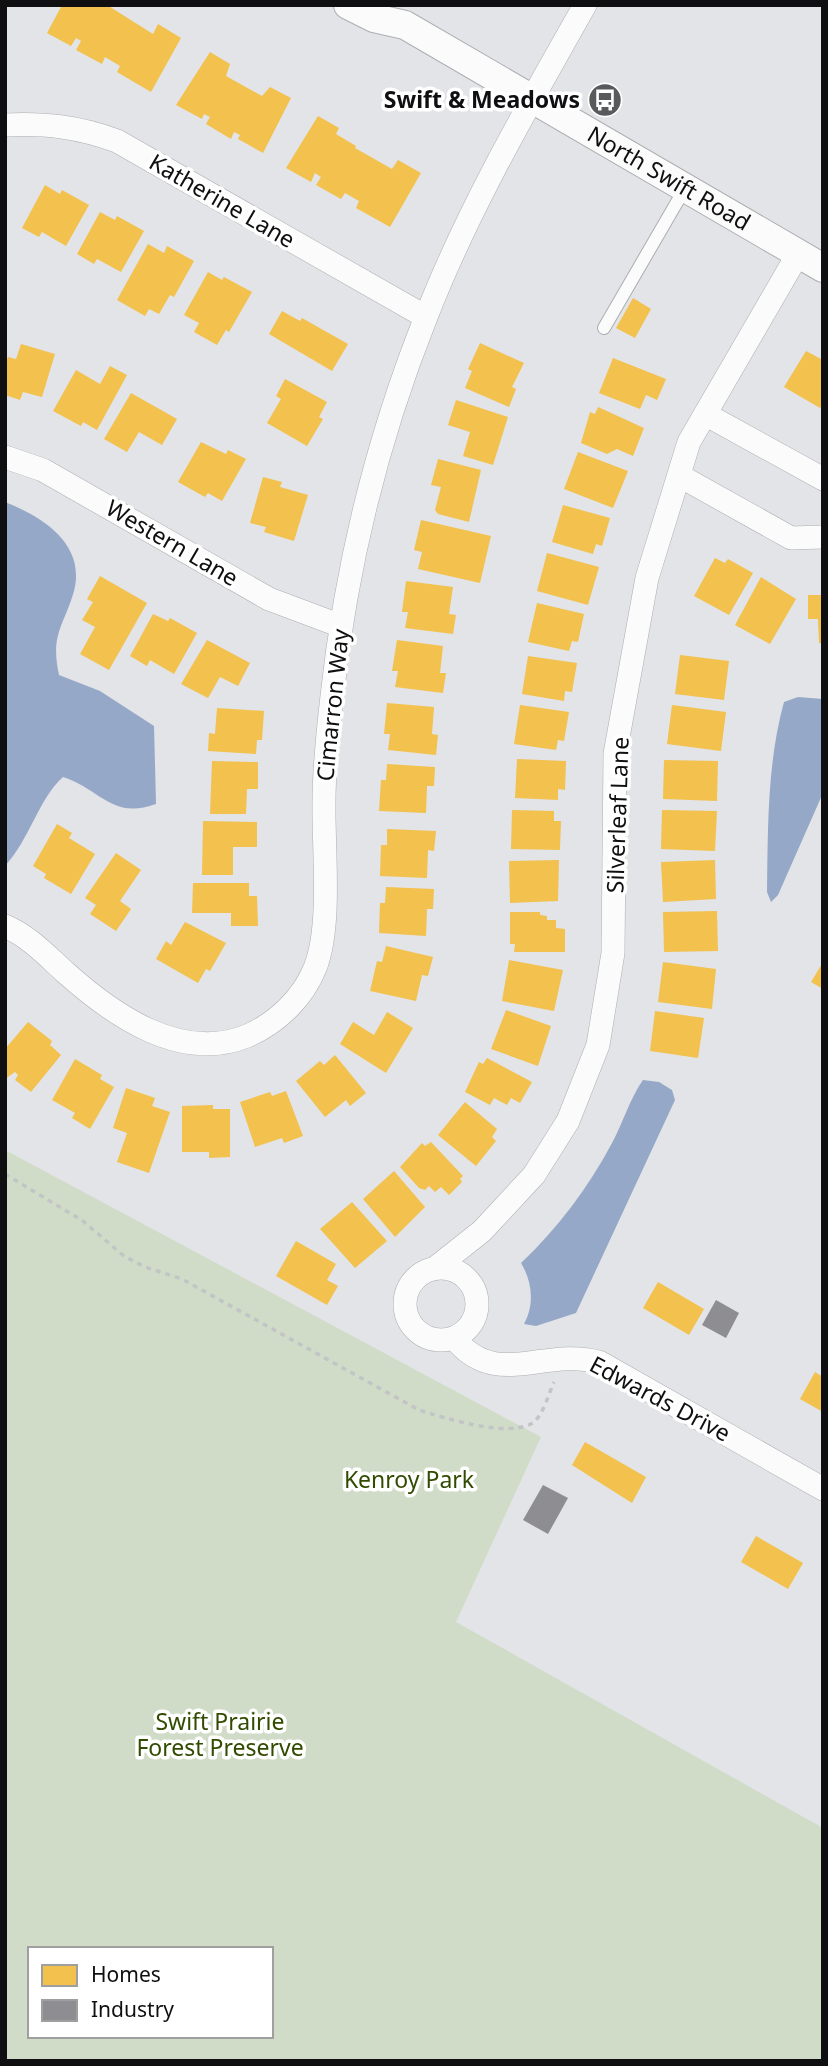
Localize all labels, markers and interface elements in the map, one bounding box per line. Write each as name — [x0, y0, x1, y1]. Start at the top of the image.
bus stop icon: Swift & Meadows — [586, 81, 624, 119]
place label: Swift & Meadows — [384, 83, 580, 115]
street label: North Swift Road — [582, 118, 757, 237]
street label: Katherine Lane — [144, 145, 301, 255]
street label: Western Lane — [100, 491, 245, 593]
street label: Cimarron Way — [308, 627, 356, 783]
street label: Silverleaf Lane — [598, 736, 636, 894]
street label: Edwards Drive — [585, 1348, 736, 1449]
park label: Kenroy Park — [344, 1463, 475, 1495]
park label: Swift Prairie Forest Preserve — [136, 1705, 304, 1763]
legend — [28, 1947, 273, 2038]
text: Homes — [91, 1960, 161, 1988]
text: Industry — [91, 1995, 174, 2023]

